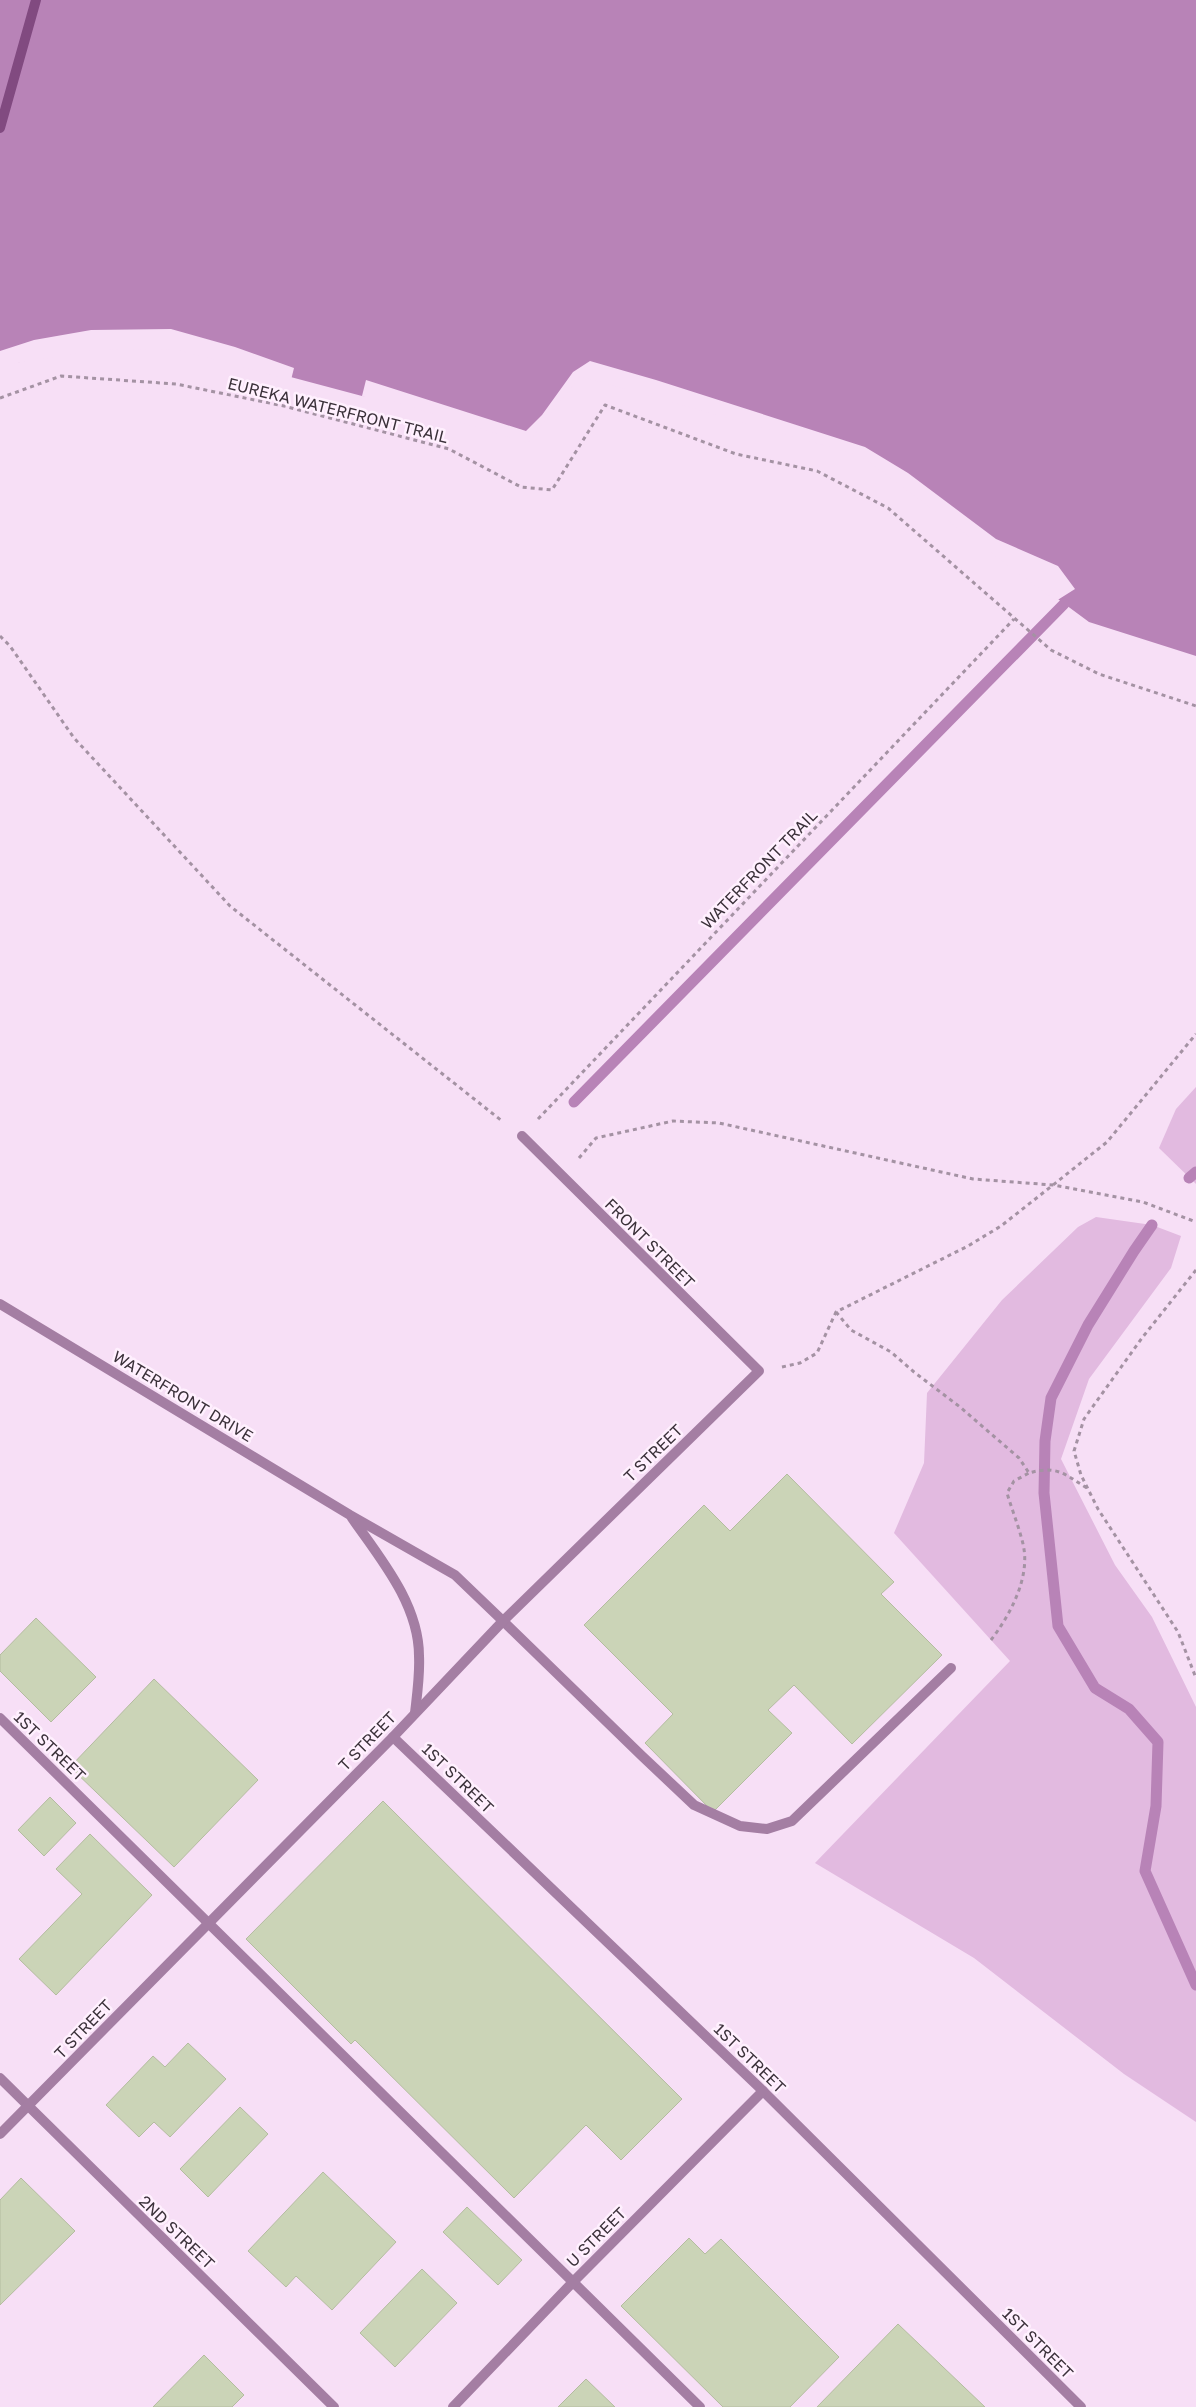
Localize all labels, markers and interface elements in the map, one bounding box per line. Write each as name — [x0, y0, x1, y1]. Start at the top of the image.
street label: EUREKA WATERFRONT TRAIL — [226, 373, 450, 447]
street label: WATERFRONT TRAIL — [697, 805, 821, 933]
street label: FRONT STREET — [601, 1194, 699, 1292]
street label: WATERFRONT DRIVE — [109, 1346, 257, 1446]
street label: T STREET — [619, 1420, 687, 1486]
street label: 1ST STREET — [10, 1707, 90, 1785]
street label: T STREET — [334, 1707, 400, 1775]
street label: 1ST STREET — [418, 1739, 498, 1817]
street label: T STREET — [50, 1995, 116, 2063]
street label: 1ST STREET — [710, 2019, 790, 2097]
street label: 2ND STREET — [135, 2191, 219, 2273]
street label: U STREET — [562, 2203, 630, 2271]
street label: 1ST STREET — [998, 2303, 1078, 2383]

